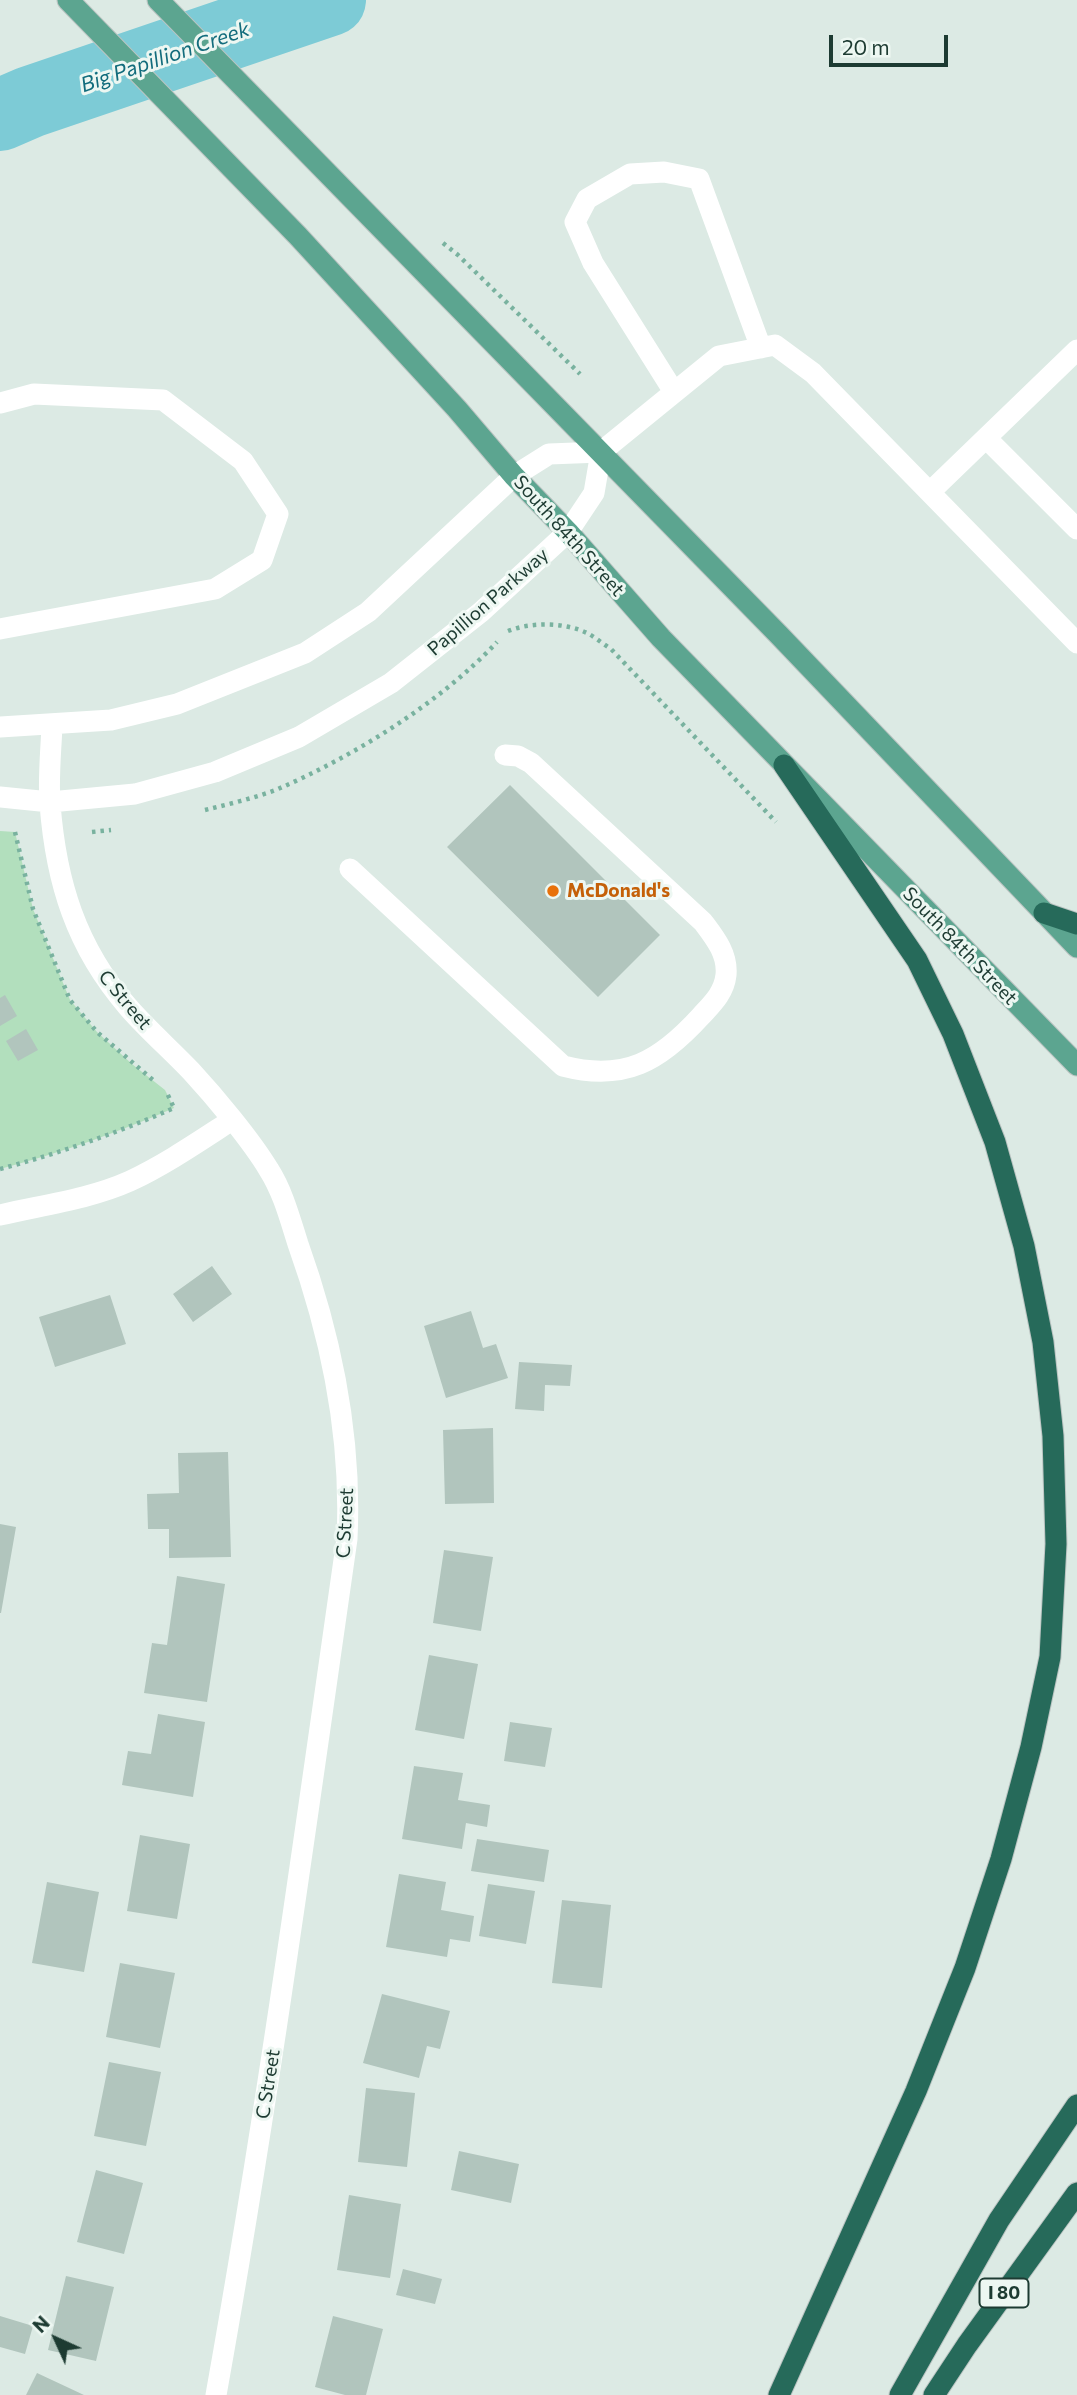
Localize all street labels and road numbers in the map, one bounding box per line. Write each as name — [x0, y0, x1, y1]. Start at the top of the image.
street label: South 84th Street — [509, 471, 629, 601]
street label: Papillion Parkway — [423, 543, 553, 661]
street label: South 84th Street — [898, 883, 1022, 1009]
street label: C Street — [94, 966, 156, 1034]
street label: C Street — [332, 1487, 358, 1559]
street label: C Street — [251, 2047, 285, 2121]
road number: I 80 — [979, 2278, 1028, 2308]

